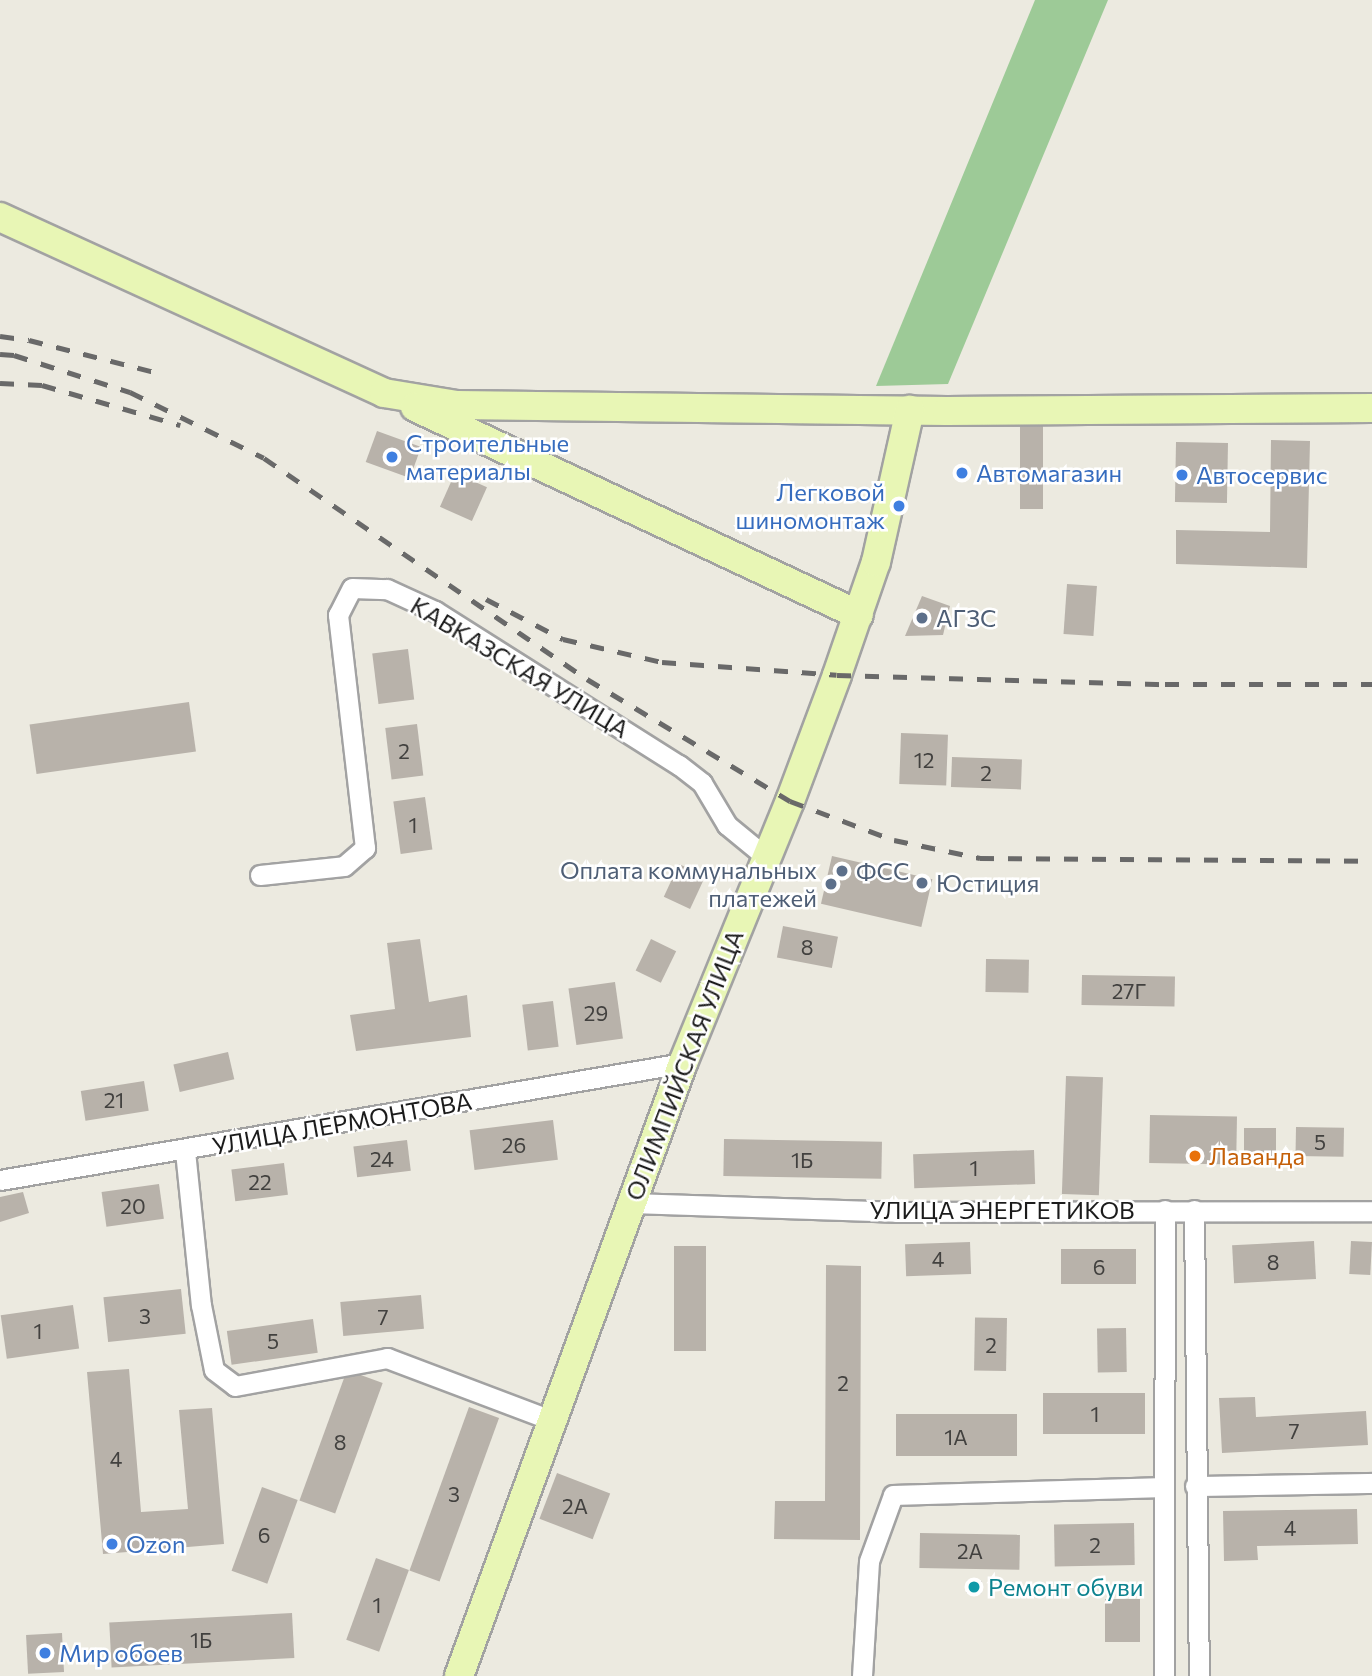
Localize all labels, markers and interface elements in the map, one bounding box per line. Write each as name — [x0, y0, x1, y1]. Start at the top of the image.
place label: Строительные материалы — [406, 429, 569, 485]
marker: Строительные материалы — [384, 449, 400, 465]
place label: Автомагазин — [976, 459, 1122, 487]
place label: Автосервис — [1196, 461, 1328, 489]
marker: Автомагазин — [954, 465, 970, 481]
marker: Автосервис — [1174, 467, 1190, 483]
place label: Легковой шиномонтаж — [736, 478, 885, 534]
marker: Легковой шиномонтаж — [891, 498, 907, 514]
street label: КАВКАЗСКАЯ УЛИЦА — [406, 590, 634, 744]
place label: АГЗС — [936, 604, 996, 632]
marker: АГЗС — [914, 610, 930, 626]
house number: 2 — [398, 738, 410, 764]
house number: 12 — [914, 747, 934, 773]
house number: 2 — [980, 760, 992, 786]
house number: 1 — [409, 812, 417, 838]
place label: Оплата коммунальных платежей — [560, 856, 817, 912]
place label: ФСС — [856, 857, 909, 885]
marker: ФСС — [834, 863, 850, 879]
place label: Юстиция — [936, 869, 1039, 897]
marker: Юстиция — [914, 875, 930, 891]
marker: Оплата коммунальных платежей — [823, 876, 839, 892]
street label: ОЛИМПИЙСКАЯ УЛИЦА — [619, 926, 749, 1204]
house number: 8 — [801, 934, 813, 960]
house number: 27Г — [1112, 978, 1146, 1004]
house number: 29 — [584, 1000, 608, 1026]
street label: УЛИЦА ЛЕРМОНТОВА — [210, 1086, 474, 1160]
house number: 21 — [104, 1087, 124, 1113]
house number: 5 — [1314, 1129, 1326, 1155]
house number: 26 — [502, 1132, 526, 1158]
place label: Лаванда — [1209, 1142, 1305, 1170]
house number: 24 — [370, 1146, 394, 1172]
house number: 1Б — [791, 1147, 813, 1173]
marker: Лаванда — [1187, 1148, 1203, 1164]
house number: 1 — [970, 1155, 978, 1181]
house number: 22 — [248, 1169, 272, 1195]
house number: 20 — [120, 1193, 146, 1219]
street label: УЛИЦА ЭНЕРГЕТИКОВ — [869, 1196, 1135, 1224]
house number: 4 — [932, 1246, 944, 1272]
house number: 8 — [1267, 1249, 1279, 1275]
house number: 6 — [1093, 1254, 1105, 1280]
house number: 3 — [139, 1303, 151, 1329]
house number: 7 — [377, 1304, 389, 1330]
house number: 1 — [34, 1318, 42, 1344]
house number: 5 — [267, 1328, 279, 1354]
house number: 2 — [985, 1332, 997, 1358]
house number: 2 — [837, 1370, 849, 1396]
house number: 1 — [1091, 1401, 1099, 1427]
house number: 7 — [1288, 1418, 1300, 1444]
house number: 1А — [944, 1424, 968, 1450]
house number: 8 — [334, 1429, 346, 1455]
house number: 4 — [110, 1446, 122, 1472]
house number: 3 — [448, 1481, 460, 1507]
house number: 2А — [562, 1493, 588, 1519]
house number: 4 — [1284, 1515, 1296, 1541]
house number: 6 — [258, 1522, 270, 1548]
place label: Ozon — [126, 1530, 186, 1558]
house number: 2 — [1089, 1532, 1101, 1558]
marker: Ozon — [104, 1536, 120, 1552]
house number: 2А — [957, 1538, 983, 1564]
place label: Ремонт обуви — [988, 1573, 1144, 1601]
marker: Ремонт обуви — [966, 1579, 982, 1595]
house number: 1 — [373, 1592, 381, 1618]
house number: 1Б — [190, 1627, 212, 1653]
place label: Мир обоев — [59, 1639, 183, 1667]
marker: Мир обоев — [37, 1645, 53, 1661]

